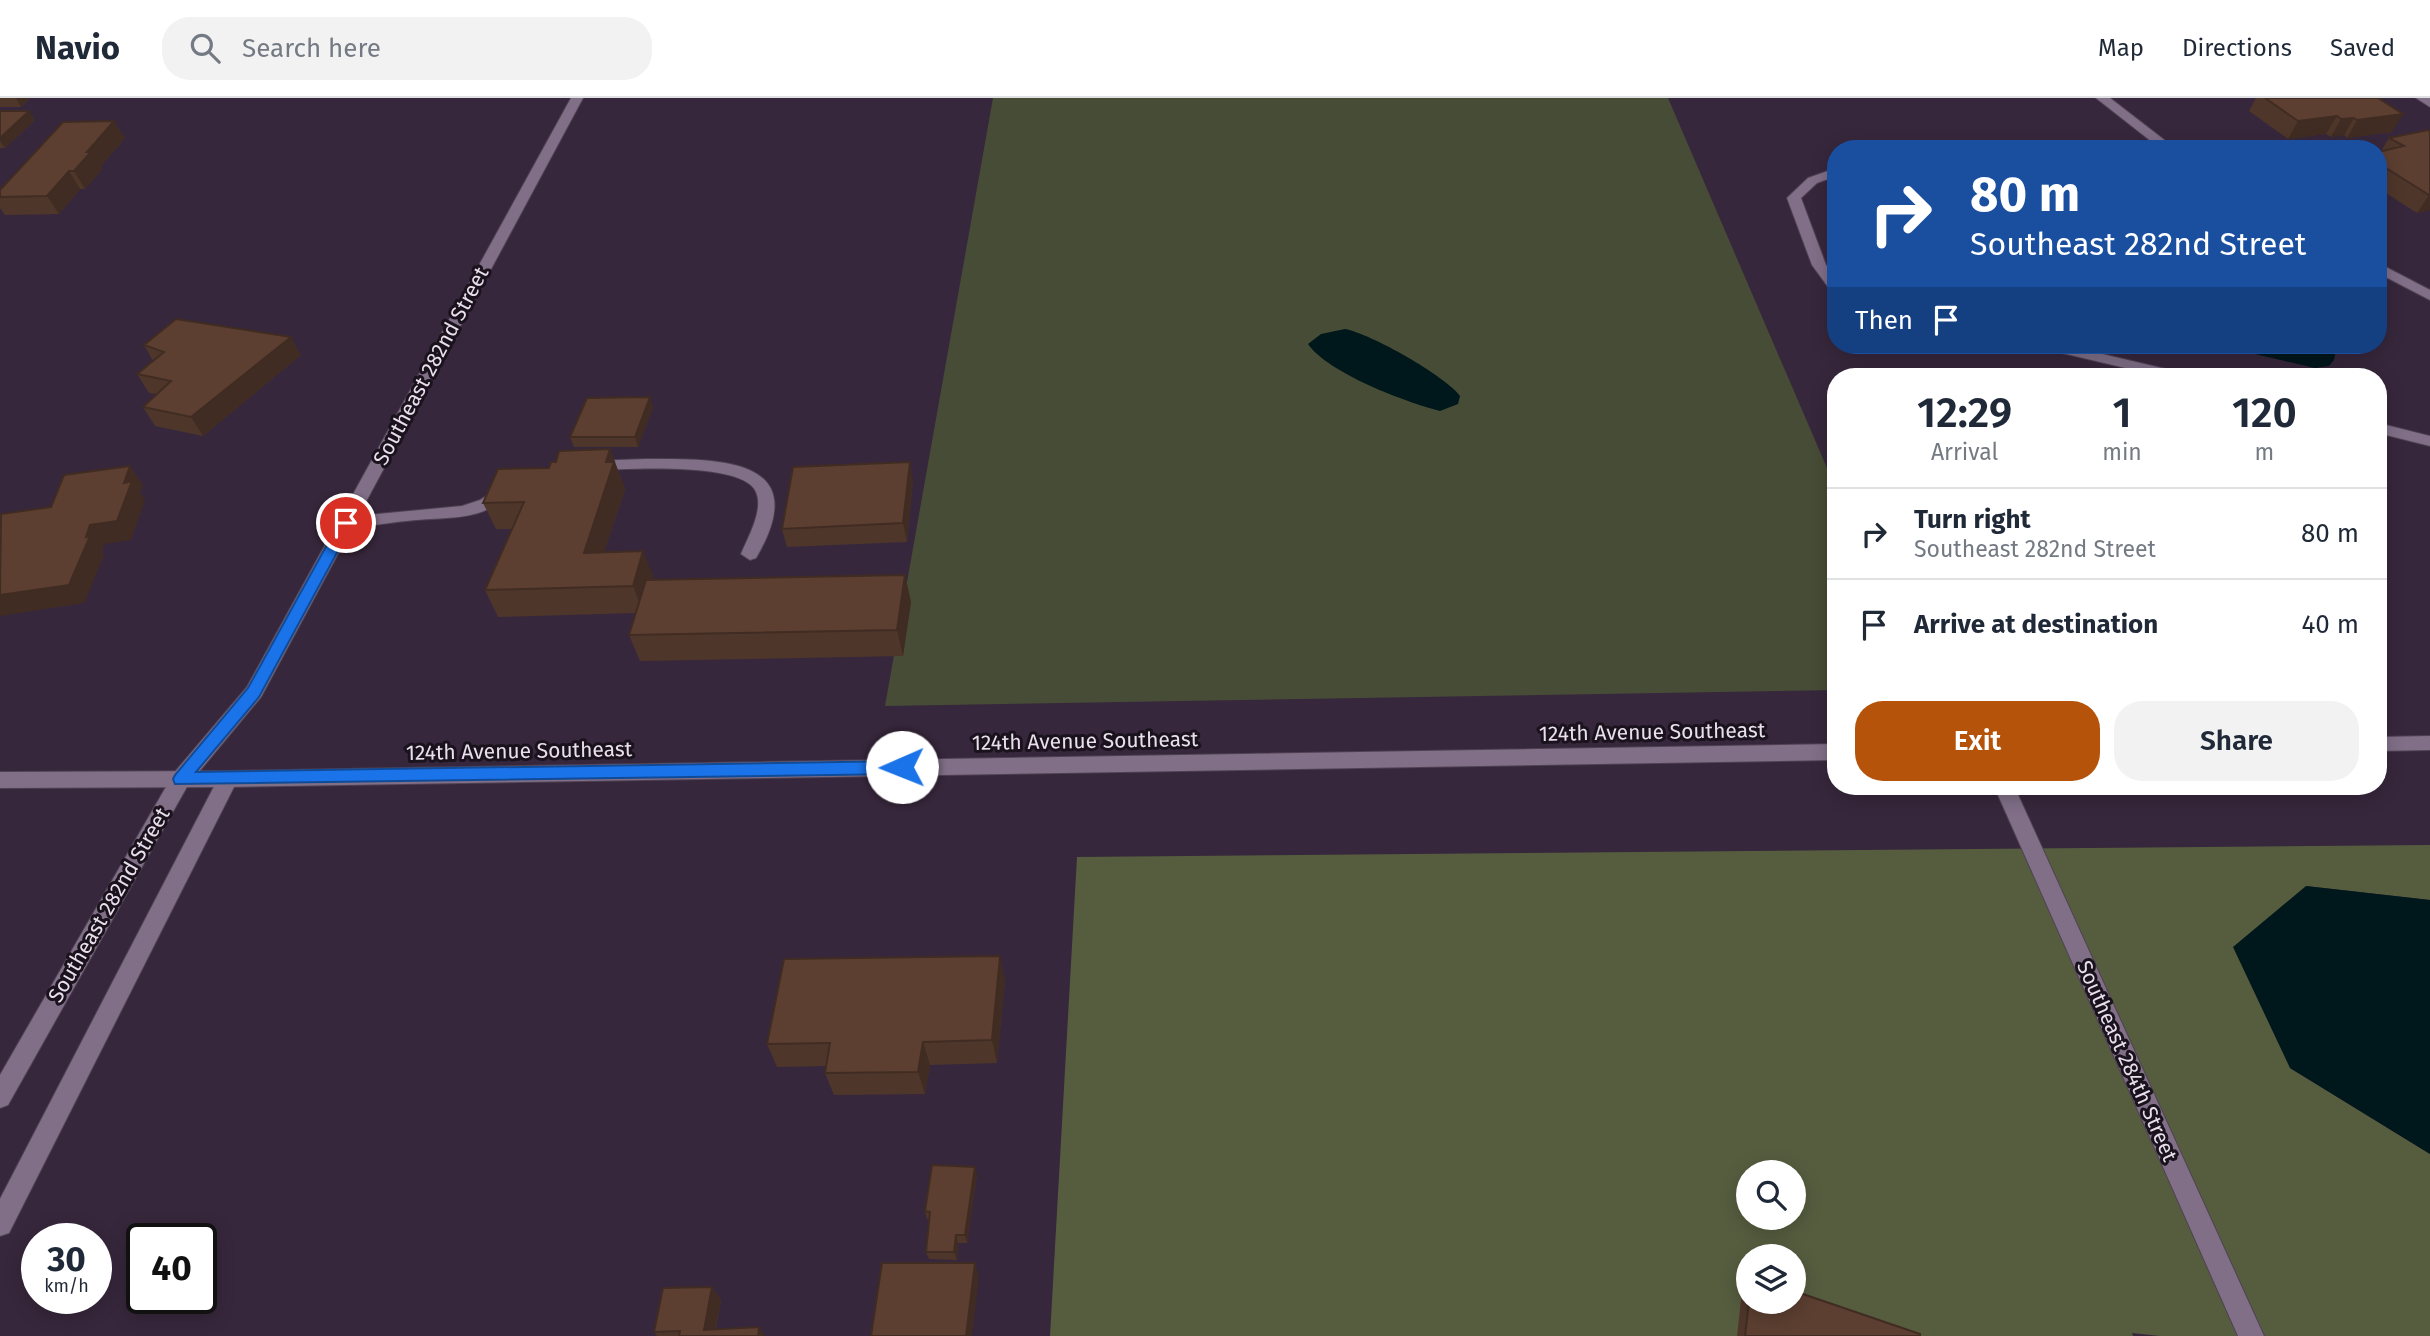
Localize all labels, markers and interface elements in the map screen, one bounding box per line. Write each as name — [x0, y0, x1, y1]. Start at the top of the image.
search box — [162, 17, 652, 80]
text: Navio — [35, 28, 120, 68]
icon: search — [186, 29, 224, 67]
text: Search here — [242, 33, 381, 64]
text: Map — [2098, 34, 2144, 62]
text: Directions — [2182, 34, 2292, 62]
text: Saved — [2330, 34, 2395, 62]
text: 80 m — [1970, 165, 2080, 224]
icon: right — [1855, 168, 1946, 259]
text: Southeast 282nd Street — [1970, 225, 2306, 263]
street label: Southeast 282nd Street — [368, 262, 494, 470]
icon: arrive — [1927, 301, 1965, 339]
text: Then — [1855, 305, 1913, 336]
text: 12:29 — [1917, 388, 2012, 438]
text: 1 — [2112, 388, 2132, 438]
text: 120 — [2232, 388, 2297, 438]
text: Arrival — [1931, 438, 1998, 466]
text: min — [2102, 438, 2142, 466]
text: m — [2255, 438, 2274, 466]
pin — [316, 493, 376, 553]
icon: arrive — [327, 504, 365, 542]
text: Turn right — [1914, 504, 2031, 535]
icon: right — [1855, 515, 1893, 553]
text: 80 m — [2301, 518, 2359, 549]
text: Southeast 282nd Street — [1914, 535, 2156, 563]
icon: arrive — [1855, 606, 1893, 644]
text: Arrive at destination — [1914, 609, 2158, 640]
text: 40 m — [2301, 609, 2359, 640]
button: Exit — [1855, 701, 2100, 781]
button: Share — [2114, 701, 2359, 781]
street label: 124th Avenue Southeast — [1539, 717, 1766, 747]
street label: 124th Avenue Southeast — [972, 726, 1199, 756]
position arrow — [865, 730, 939, 804]
street label: 124th Avenue Southeast — [406, 736, 633, 766]
street label: Southeast 282nd Street — [43, 803, 176, 1007]
street label: Southeast 284th Street — [2071, 957, 2183, 1166]
map controls — [1736, 1160, 1806, 1314]
button: search — [1736, 1160, 1806, 1230]
speed limit sign: 40 — [126, 1223, 217, 1314]
text: 30 — [47, 1238, 86, 1280]
button: layers — [1736, 1244, 1806, 1314]
text: km/h — [44, 1275, 89, 1297]

